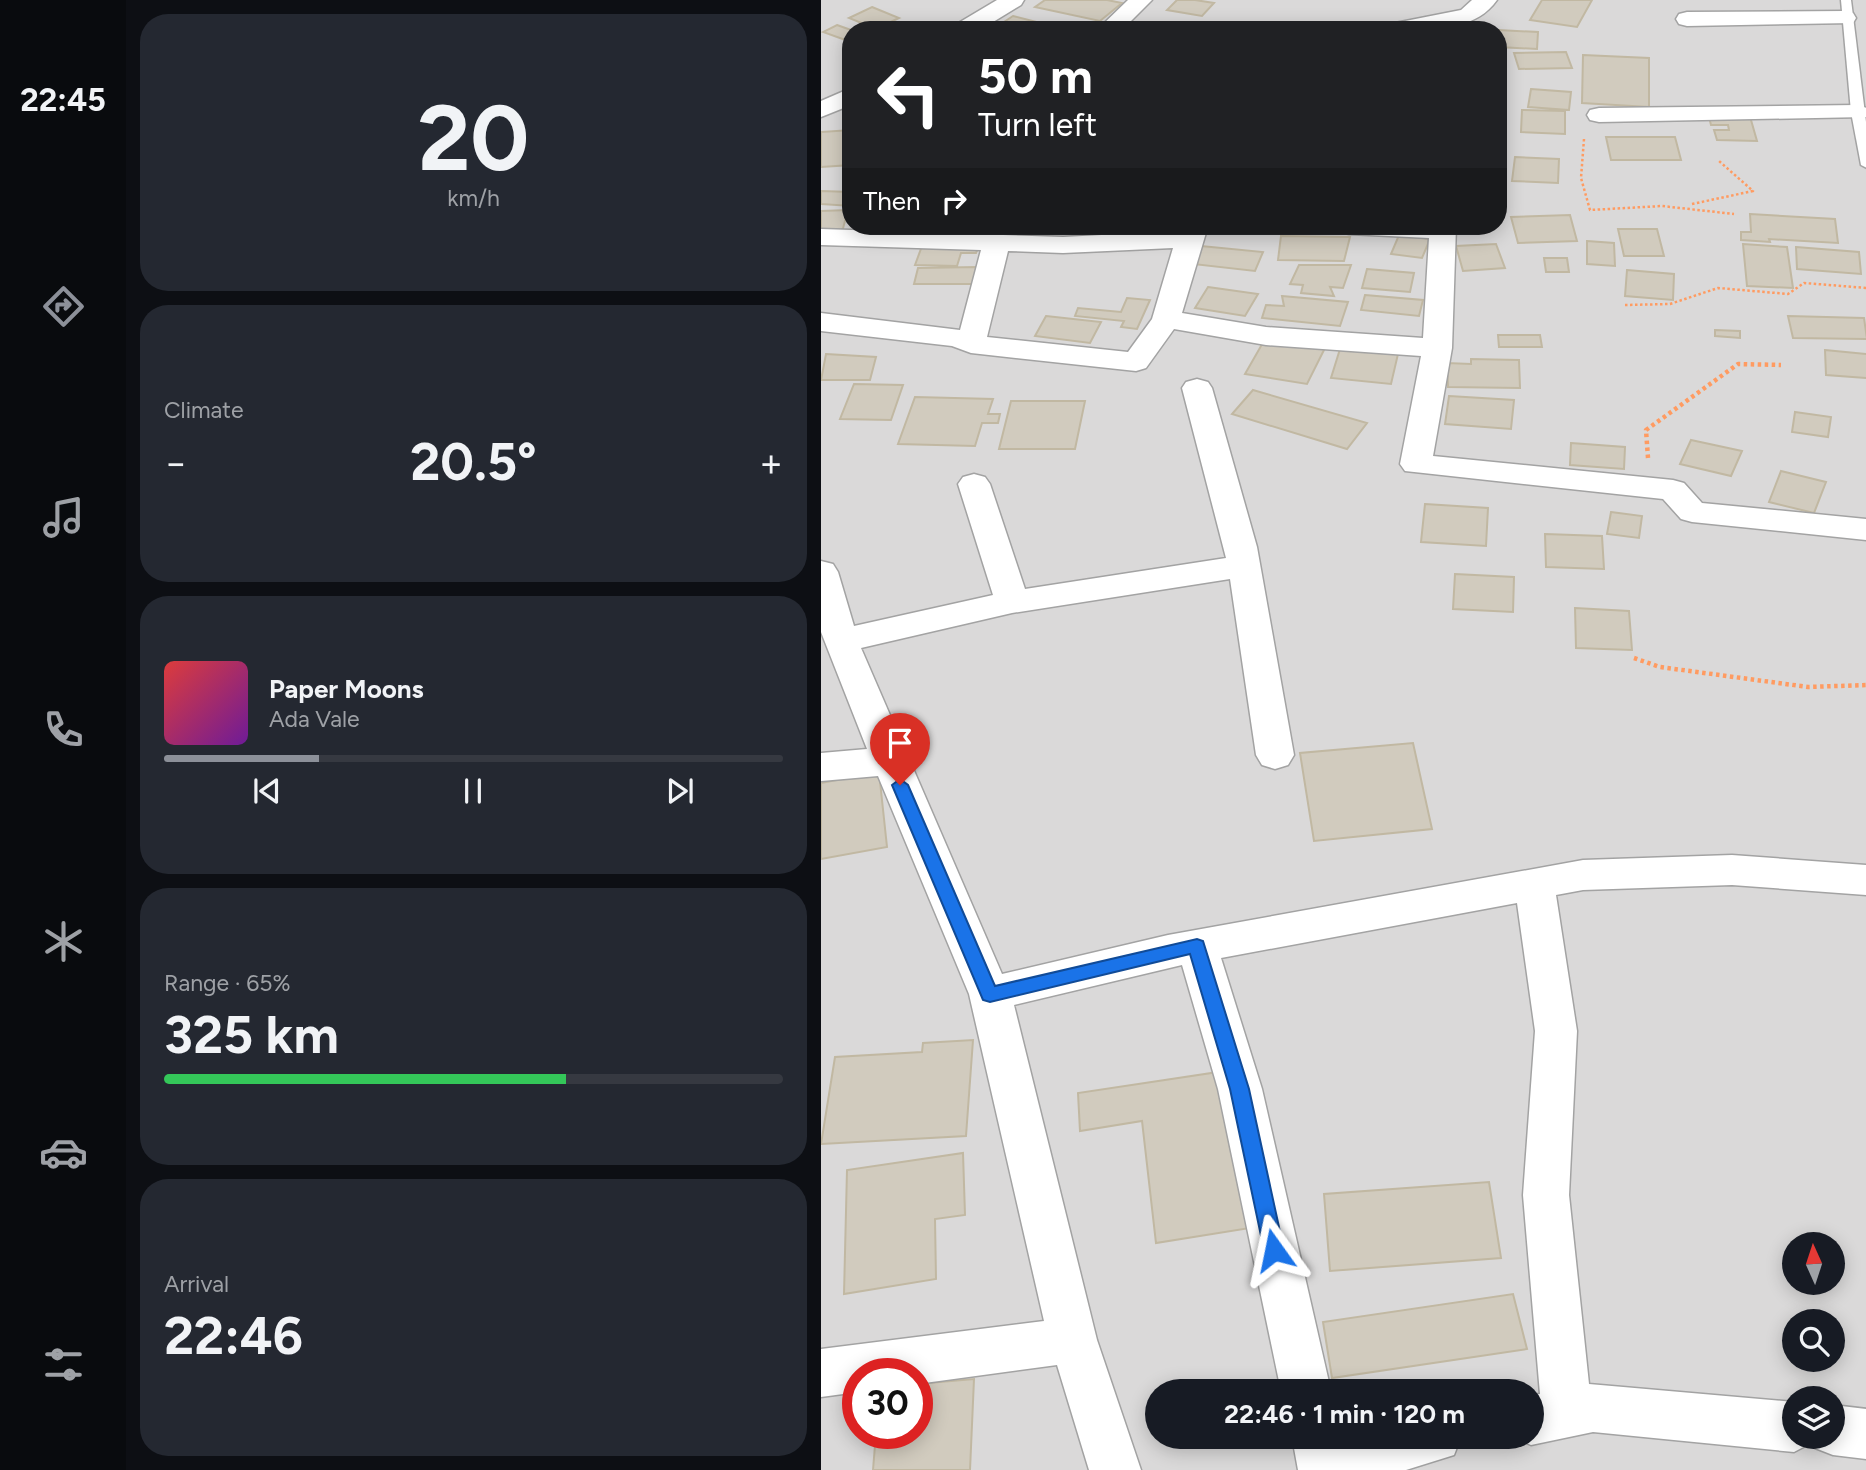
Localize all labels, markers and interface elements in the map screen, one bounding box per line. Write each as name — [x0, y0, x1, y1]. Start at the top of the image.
text: 50 m — [978, 46, 1093, 105]
icon: left — [863, 49, 954, 140]
text: 22:45 — [20, 81, 106, 119]
text: 20 — [418, 84, 529, 193]
text: Turn left — [978, 106, 1097, 144]
icon: right — [935, 182, 973, 220]
text: km/h — [447, 184, 500, 212]
text: Then — [863, 185, 921, 217]
icon: directions — [39, 282, 88, 331]
text: Climate — [164, 396, 243, 424]
text: 20.5° — [410, 431, 537, 493]
text: − — [164, 440, 188, 486]
text: + — [759, 440, 783, 486]
icon: music — [39, 493, 88, 542]
text: Paper Moons — [269, 673, 424, 705]
icon: phone — [39, 705, 88, 754]
text: Ada Vale — [269, 705, 360, 733]
pin — [870, 713, 930, 785]
icon: arrive — [881, 724, 919, 762]
icon: previous — [248, 772, 286, 810]
icon: pause — [454, 772, 492, 810]
icon: next — [661, 772, 699, 810]
icon: climate — [39, 917, 88, 966]
text: Range · 65% — [164, 969, 291, 997]
text: 325 km — [164, 1004, 339, 1066]
icon: car — [39, 1128, 88, 1177]
position arrow — [1237, 1213, 1311, 1287]
north arrow — [1782, 1232, 1845, 1295]
map controls — [1782, 1232, 1845, 1449]
text: Arrival — [164, 1270, 229, 1298]
text: 22:46 — [164, 1305, 303, 1367]
button: search — [1782, 1309, 1845, 1372]
icon: filters — [39, 1340, 88, 1389]
speed limit sign: 30 — [842, 1358, 933, 1449]
button: layers — [1782, 1386, 1845, 1449]
text: 22:46 · 1 min · 120 m — [1224, 1398, 1465, 1430]

